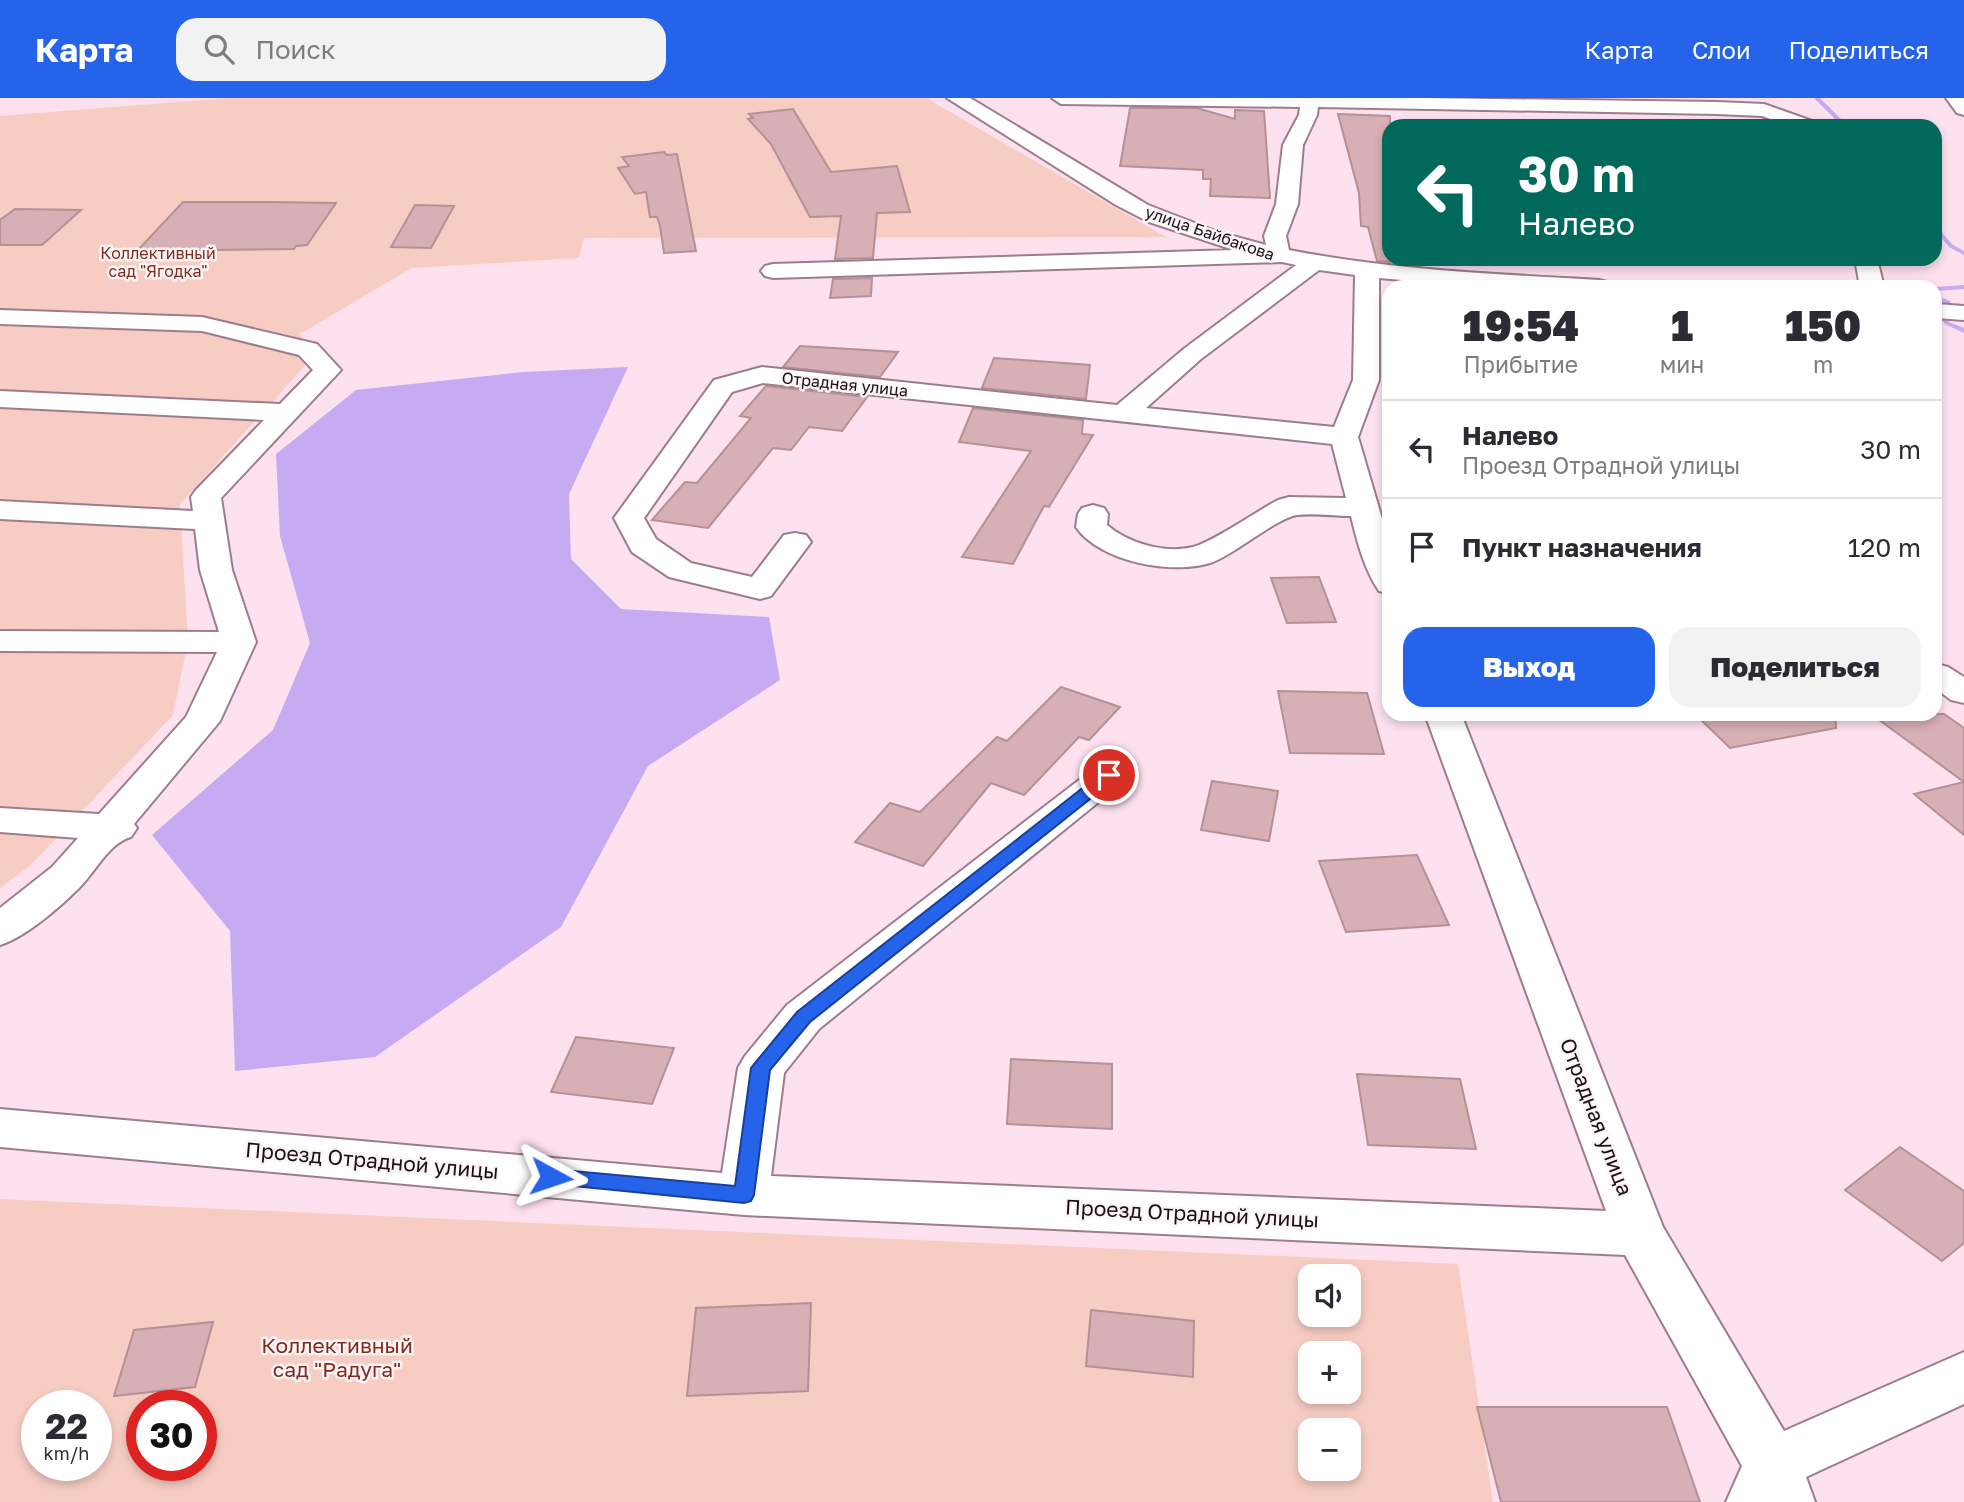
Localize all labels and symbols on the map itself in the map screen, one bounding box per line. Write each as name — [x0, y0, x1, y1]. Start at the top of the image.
street label: улица Байбакова — [1143, 201, 1277, 265]
park label: Коллективный сад "Ягодка" — [100, 243, 216, 281]
street label: Отрадная улица — [781, 367, 909, 401]
pin — [1079, 745, 1139, 805]
street label: Отрадная улица — [1555, 1034, 1639, 1199]
street label: Проезд Отрадной улицы — [244, 1136, 500, 1184]
position arrow — [514, 1140, 588, 1214]
street label: Проезд Отрадной улицы — [1065, 1193, 1320, 1233]
park label: Коллективный сад "Радуга" — [261, 1332, 413, 1382]
speed limit sign: 30 — [126, 1390, 217, 1481]

